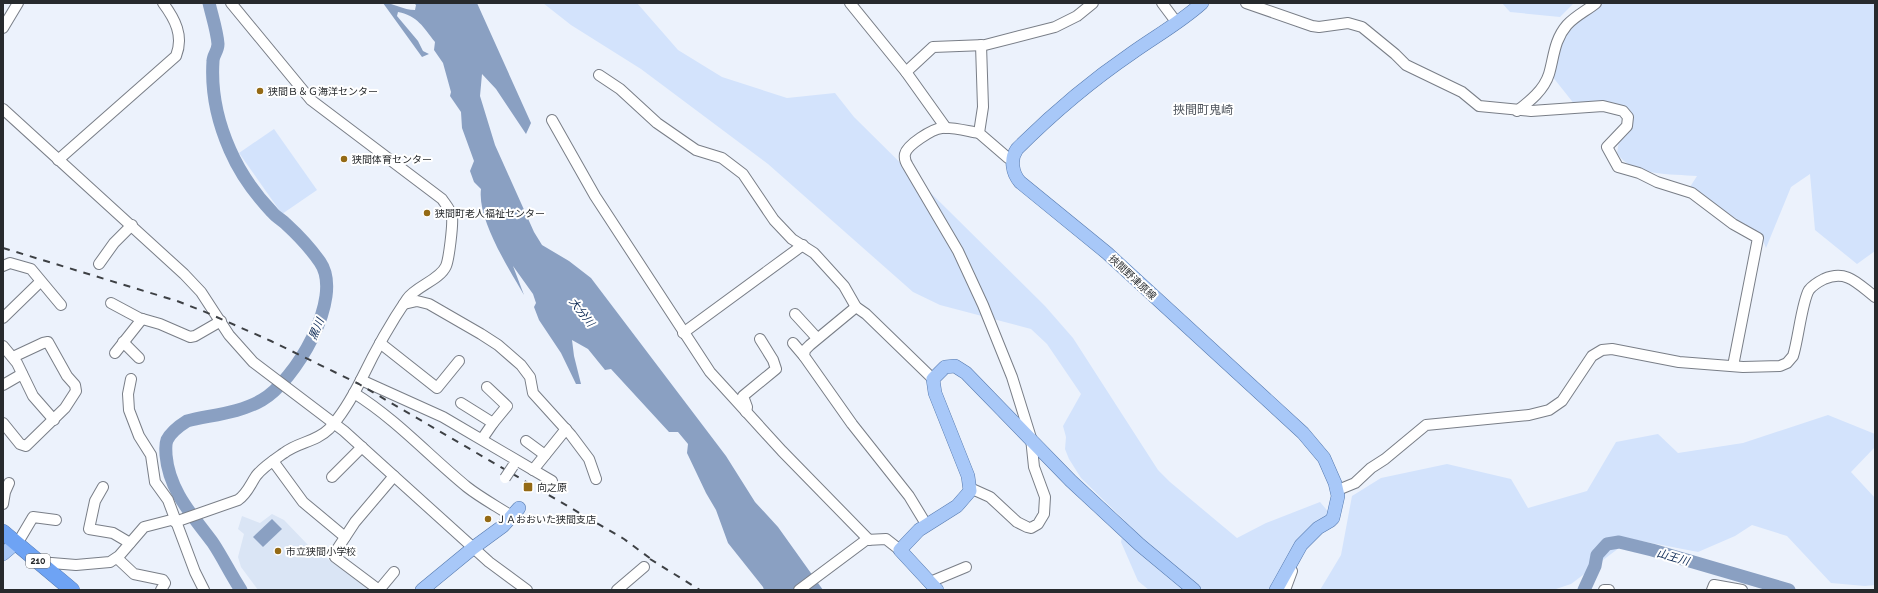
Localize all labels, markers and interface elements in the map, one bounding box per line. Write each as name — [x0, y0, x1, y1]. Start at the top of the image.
marker: 狭間Ｂ＆Ｇ海洋センター — [255, 86, 265, 96]
place label: 狭間Ｂ＆Ｇ海洋センター — [268, 86, 378, 97]
district label: 挾間町鬼崎 — [1173, 103, 1233, 117]
marker: 狭間体育センター — [339, 154, 349, 164]
place label: 狭間体育センター — [352, 154, 432, 165]
marker: 狭間町老人福祉センター — [422, 208, 432, 218]
place label: 狭間町老人福祉センター — [435, 208, 545, 219]
street label: 挾間野津原線 — [1107, 253, 1158, 302]
water label: 大分川 — [566, 295, 598, 330]
water label: 黒川 — [306, 316, 327, 342]
marker: 向之原 — [522, 481, 534, 493]
place label: 向之原 — [537, 482, 567, 493]
marker: ＪＡおおいた狭間支店 — [483, 514, 493, 524]
place label: ＪＡおおいた狭間支店 — [496, 514, 596, 525]
marker: 市立狭間小学校 — [273, 546, 283, 556]
place label: 市立狭間小学校 — [286, 546, 356, 557]
water label: 山王川 — [1655, 547, 1691, 569]
road number: 210 — [26, 554, 50, 568]

